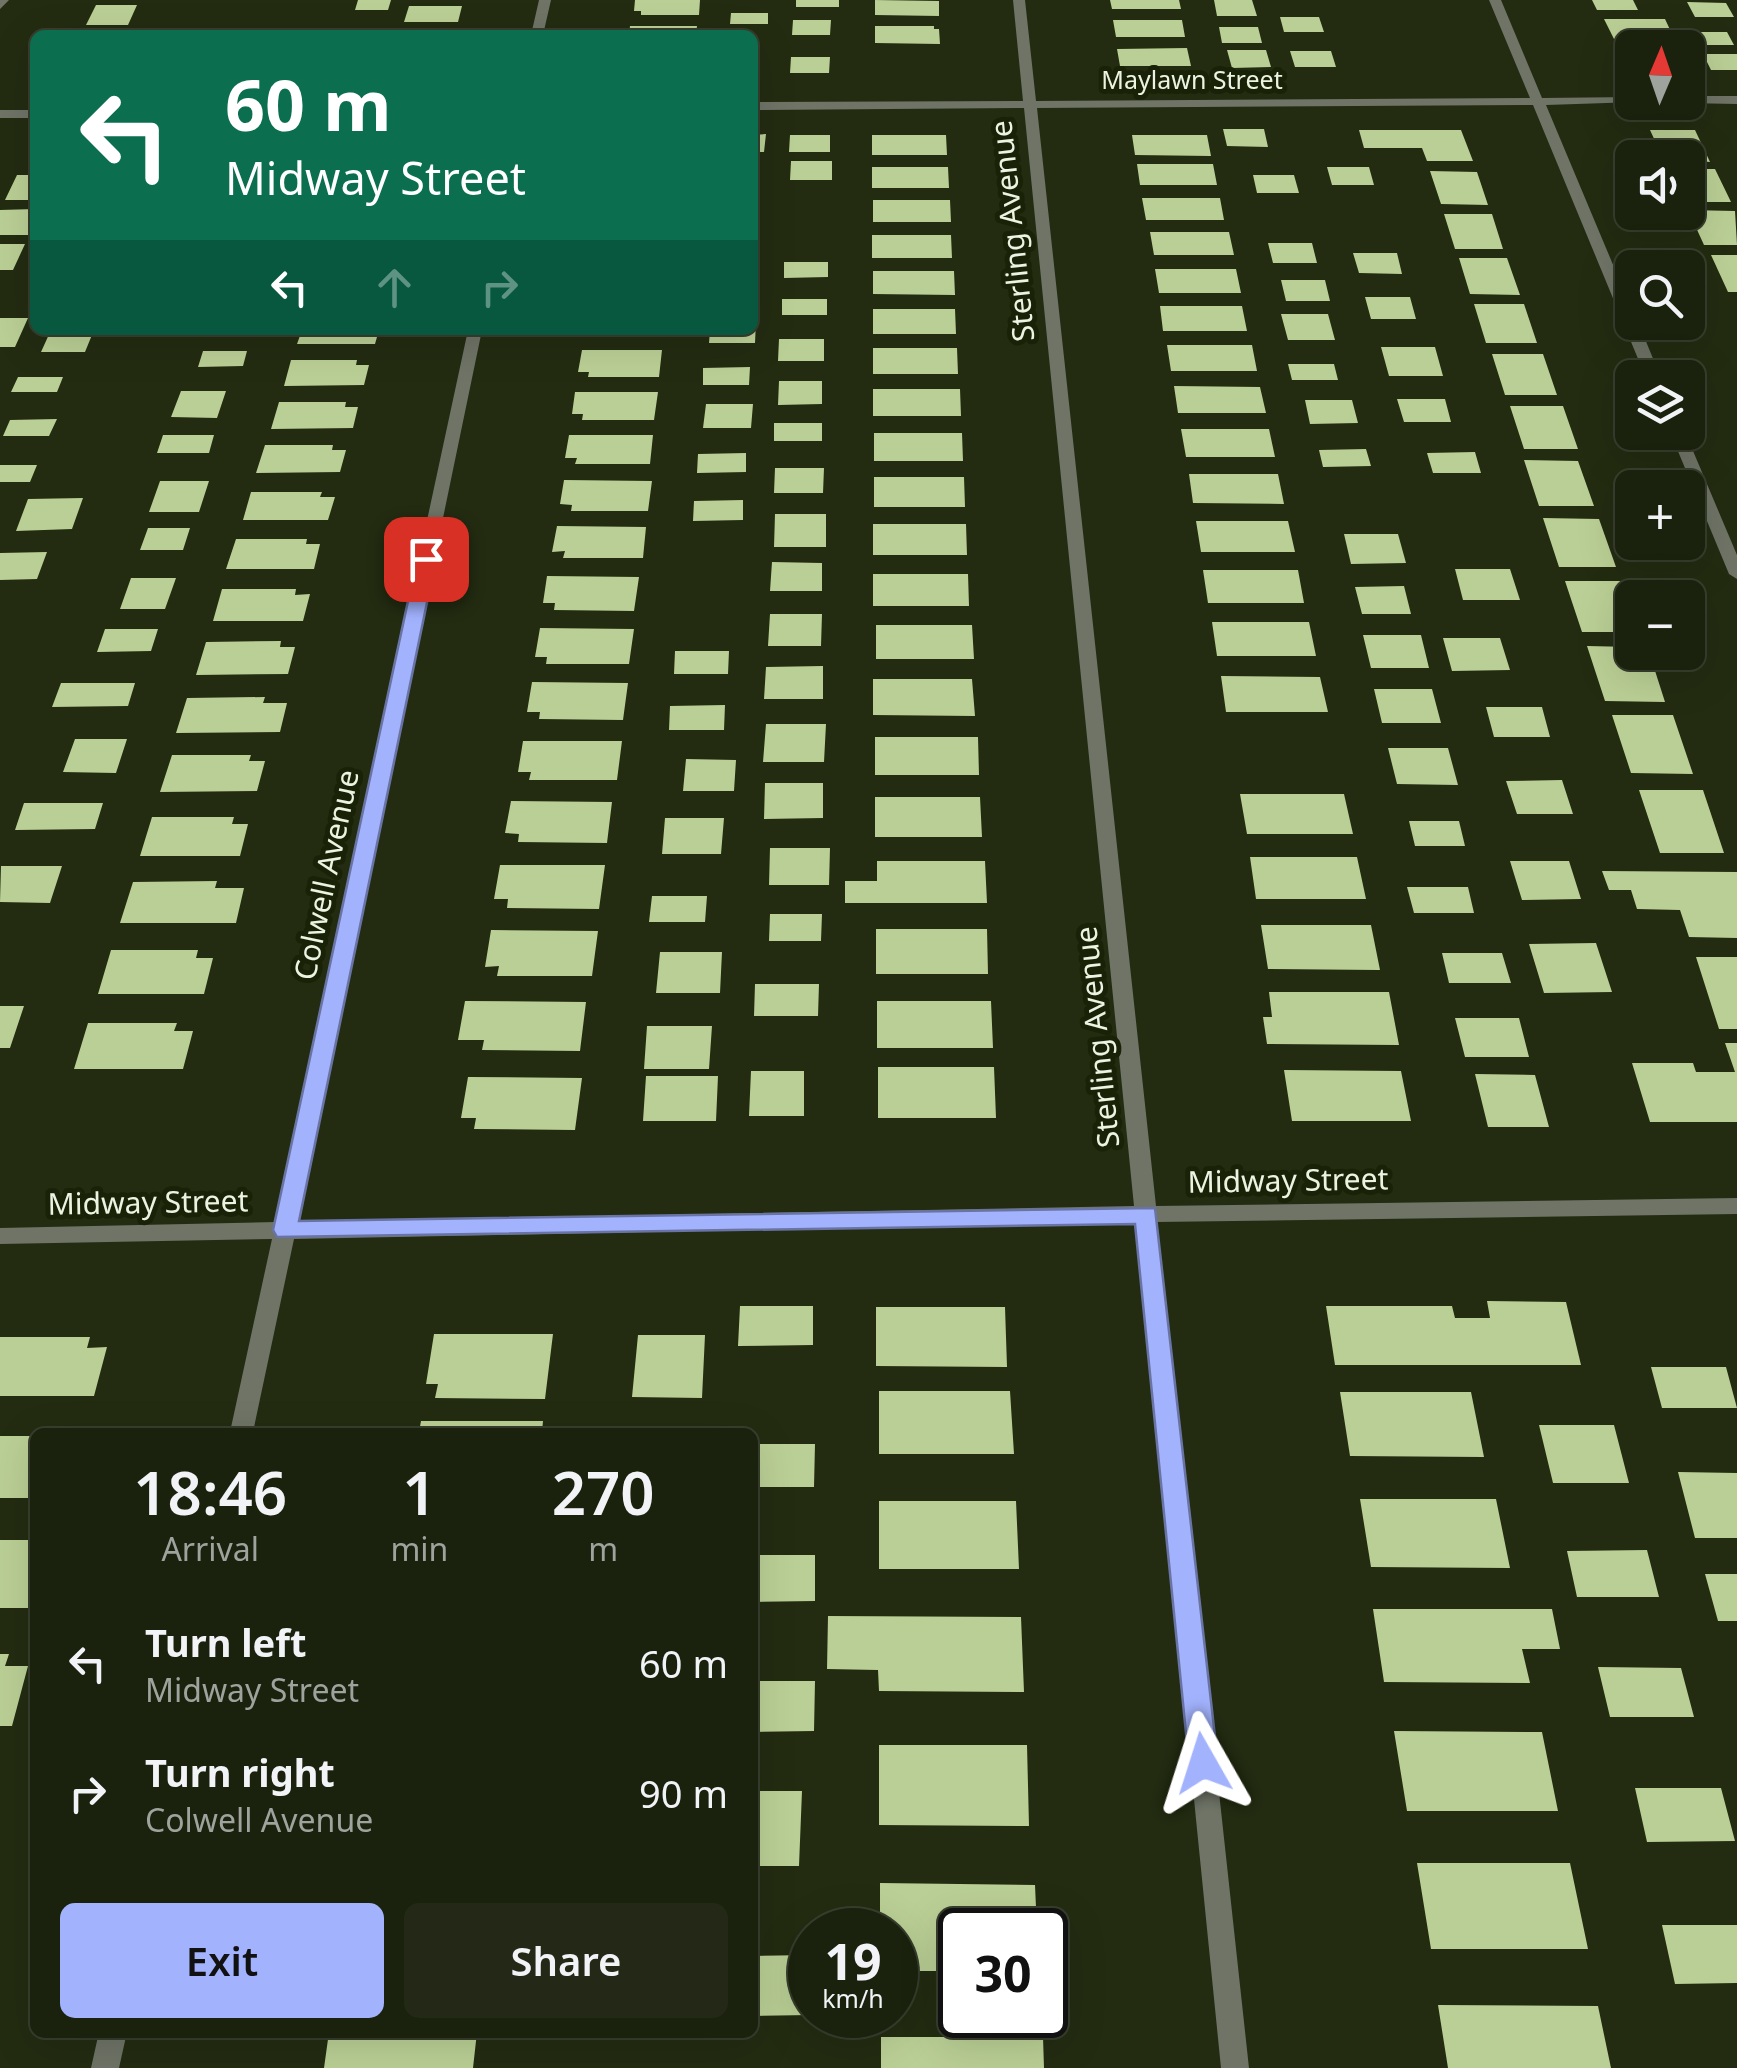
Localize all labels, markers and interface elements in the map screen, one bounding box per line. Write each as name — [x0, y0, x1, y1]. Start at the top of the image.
north arrow — [1615, 30, 1705, 120]
map controls — [1615, 30, 1705, 670]
text: 60 m — [225, 56, 392, 152]
street label: Maylawn Street — [1101, 62, 1283, 96]
icon: left — [60, 70, 190, 200]
street label: Sterling Avenue — [980, 119, 1044, 344]
button: sound — [1615, 140, 1705, 230]
text: Midway Street — [225, 147, 526, 208]
button: search — [1615, 250, 1705, 340]
icon: left — [262, 260, 317, 315]
icon: ahead — [367, 260, 422, 315]
icon: right — [472, 260, 527, 315]
button: layers — [1615, 360, 1705, 450]
button: + — [1615, 470, 1705, 560]
pin — [384, 517, 469, 602]
icon: arrive — [399, 532, 454, 587]
button: − — [1615, 580, 1705, 670]
street label: Colwell Avenue — [283, 766, 368, 984]
street label: Sterling Avenue — [1065, 925, 1129, 1150]
street label: Midway Street — [1187, 1157, 1389, 1202]
street label: Midway Street — [47, 1179, 249, 1224]
text: 18:46 — [133, 1451, 287, 1533]
text: 1 — [402, 1451, 437, 1533]
text: 270 — [552, 1451, 655, 1533]
text: Arrival — [161, 1527, 259, 1570]
text: min — [390, 1527, 448, 1570]
text: m — [588, 1527, 618, 1570]
text: Turn left — [145, 1616, 307, 1668]
icon: left — [60, 1636, 115, 1691]
text: 60 m — [639, 1637, 728, 1689]
text: Midway Street — [145, 1668, 359, 1711]
position arrow — [1151, 1711, 1255, 1815]
text: Turn right — [145, 1746, 335, 1798]
icon: right — [60, 1766, 115, 1821]
text: 90 m — [639, 1767, 728, 1819]
text: Colwell Avenue — [145, 1798, 373, 1841]
button: Exit — [60, 1903, 384, 2018]
button: Share — [404, 1903, 728, 2018]
speed limit sign: 30 — [938, 1908, 1068, 2038]
text: 19 — [824, 1927, 882, 1995]
text: km/h — [822, 1981, 884, 2015]

